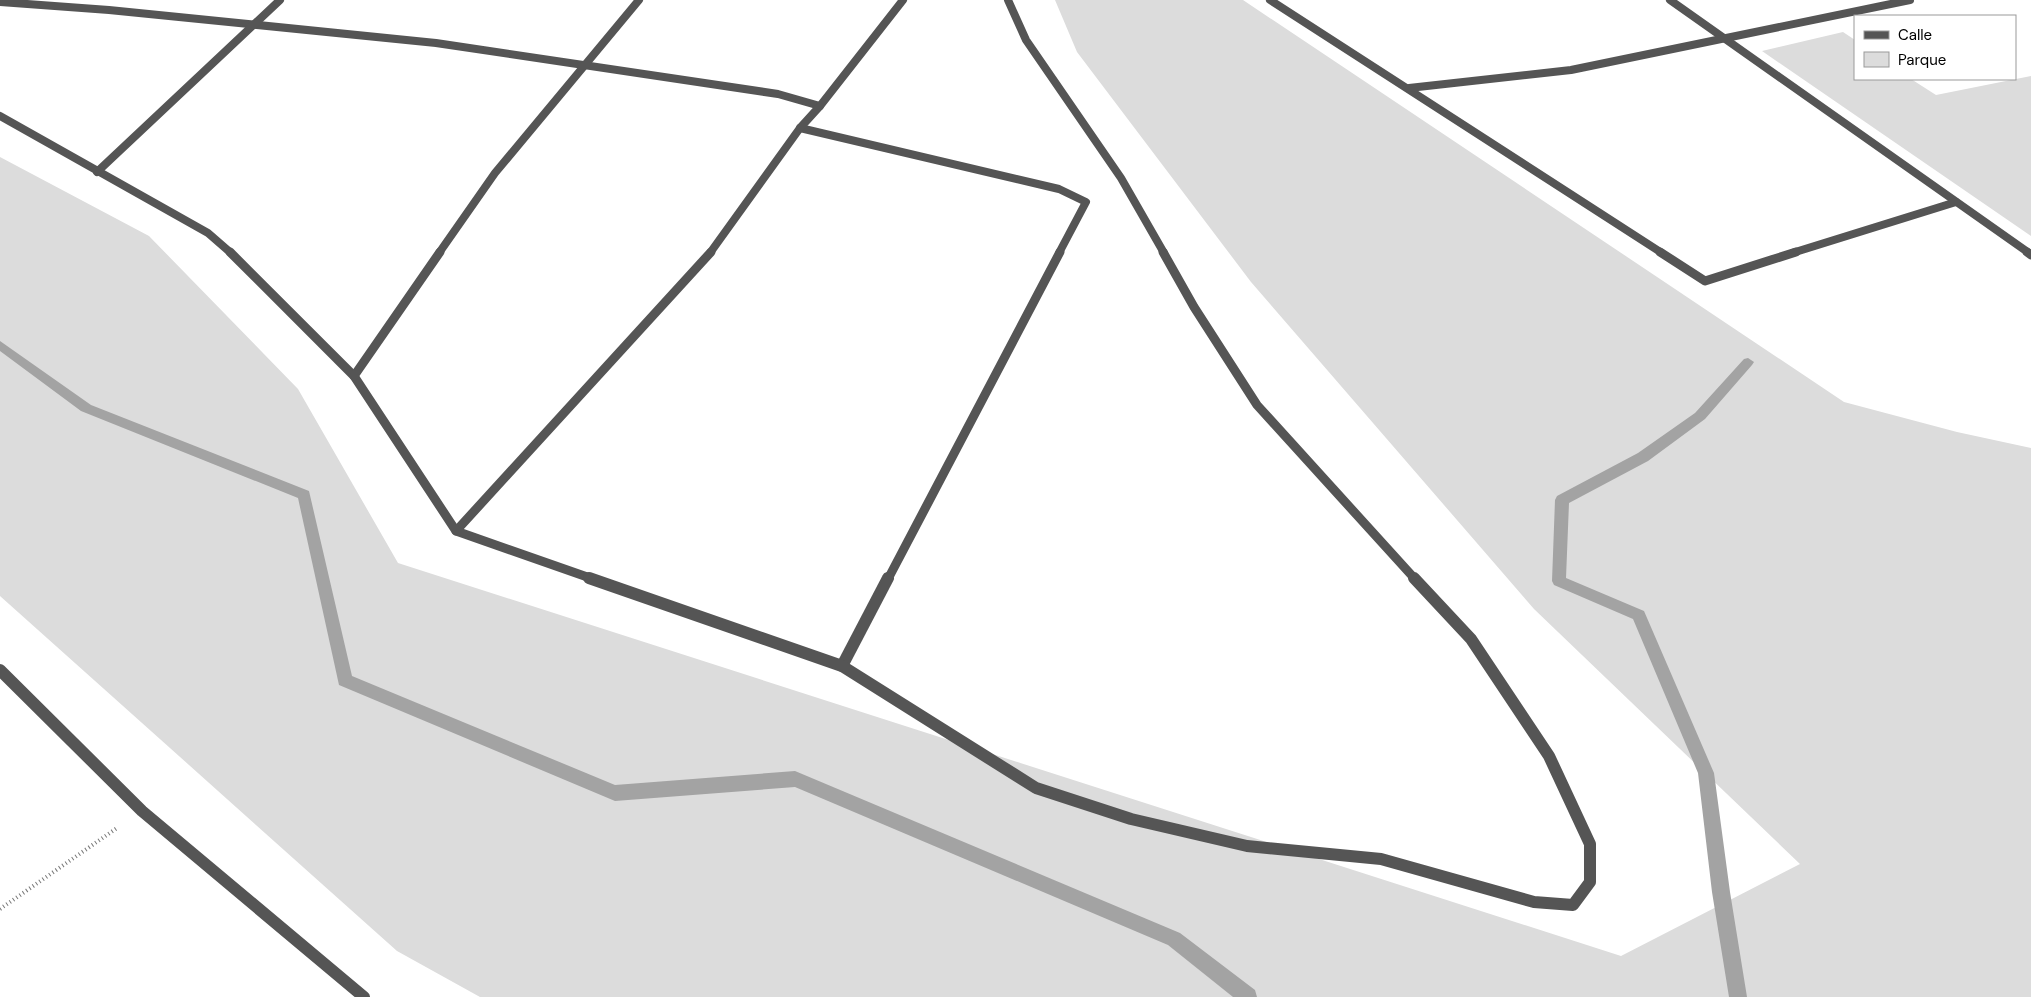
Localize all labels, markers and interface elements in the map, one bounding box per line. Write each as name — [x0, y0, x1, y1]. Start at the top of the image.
legend — [1854, 15, 2016, 80]
text: Calle — [1898, 25, 1932, 45]
text: Parque — [1898, 50, 1946, 70]

